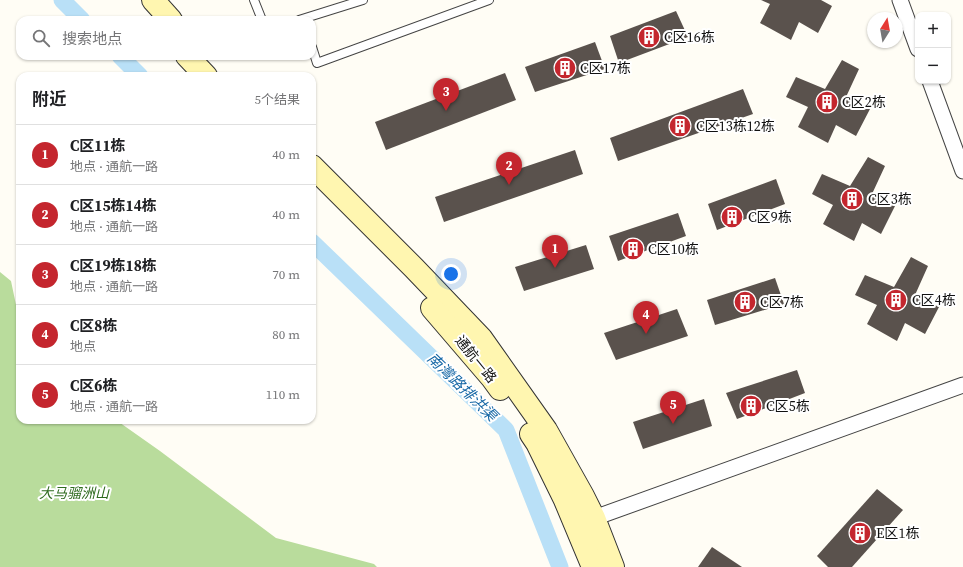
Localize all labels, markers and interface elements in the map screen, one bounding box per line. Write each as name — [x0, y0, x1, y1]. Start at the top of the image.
north arrow — [867, 12, 903, 48]
map controls — [915, 12, 951, 84]
button: + — [915, 12, 951, 48]
search box — [16, 16, 316, 60]
building icon: C区16栋 — [636, 24, 662, 50]
icon: search — [30, 27, 52, 49]
place label: C区16栋 — [664, 27, 715, 47]
text: 搜索地点 — [62, 28, 122, 49]
button: − — [915, 48, 951, 84]
building icon: C区17栋 — [552, 55, 578, 81]
place label: C区17栋 — [580, 58, 631, 78]
pin: 3 — [433, 78, 459, 111]
text: 附近 — [32, 87, 66, 111]
building icon: C区2栋 — [814, 89, 840, 115]
text: 5个结果 — [254, 91, 300, 108]
place label: C区2栋 — [842, 92, 886, 112]
building icon: C区13栋12栋 — [667, 113, 693, 139]
place label: C区13栋12栋 — [696, 116, 775, 136]
text: C区11栋 — [70, 135, 126, 156]
text: 1 — [41, 146, 49, 163]
text: 40 m — [272, 146, 300, 163]
pin: 2 — [496, 152, 522, 185]
text: 地点 · 通航一路 — [70, 158, 158, 175]
building icon: C区3栋 — [839, 186, 865, 212]
place label: C区3栋 — [868, 189, 912, 209]
text: C区15栋14栋 — [70, 195, 157, 216]
building icon: C区9栋 — [719, 204, 745, 230]
text: 2 — [41, 206, 49, 223]
text: 40 m — [272, 206, 300, 223]
place label: C区9栋 — [748, 207, 792, 227]
text: 地点 · 通航一路 — [70, 218, 158, 235]
pin: 1 — [542, 235, 568, 268]
building icon: C区10栋 — [620, 236, 646, 262]
place label: C区10栋 — [648, 239, 699, 259]
text: C区19栋18栋 — [70, 255, 157, 276]
your location — [441, 264, 461, 284]
text: 3 — [41, 266, 49, 283]
text: 70 m — [272, 266, 300, 283]
text: 地点 · 通航一路 — [70, 278, 158, 295]
building icon: C区4栋 — [883, 287, 909, 313]
building icon: C区7栋 — [732, 289, 758, 315]
place label: C区4栋 — [912, 290, 956, 310]
place label: C区7栋 — [760, 292, 804, 312]
pin: 4 — [633, 301, 659, 334]
text: C区8栋 — [70, 315, 117, 336]
text: 4 — [41, 326, 49, 343]
text: 80 m — [272, 326, 300, 343]
street label: 通航一路 — [451, 331, 501, 387]
text: 地点 — [70, 338, 96, 355]
water label: 南灣路排洪渠 — [423, 348, 503, 427]
text: C区6栋 — [70, 375, 117, 396]
text: 5 — [41, 386, 49, 403]
text: 110 m — [266, 386, 300, 403]
pin: 5 — [660, 391, 686, 424]
building icon: C区5栋 — [738, 393, 764, 419]
place label: C区5栋 — [766, 396, 810, 416]
text: 地点 · 通航一路 — [70, 398, 158, 415]
park label: 大马骝洲山 — [39, 483, 110, 503]
building icon: E区1栋 — [847, 520, 873, 546]
place label: E区1栋 — [876, 523, 919, 543]

